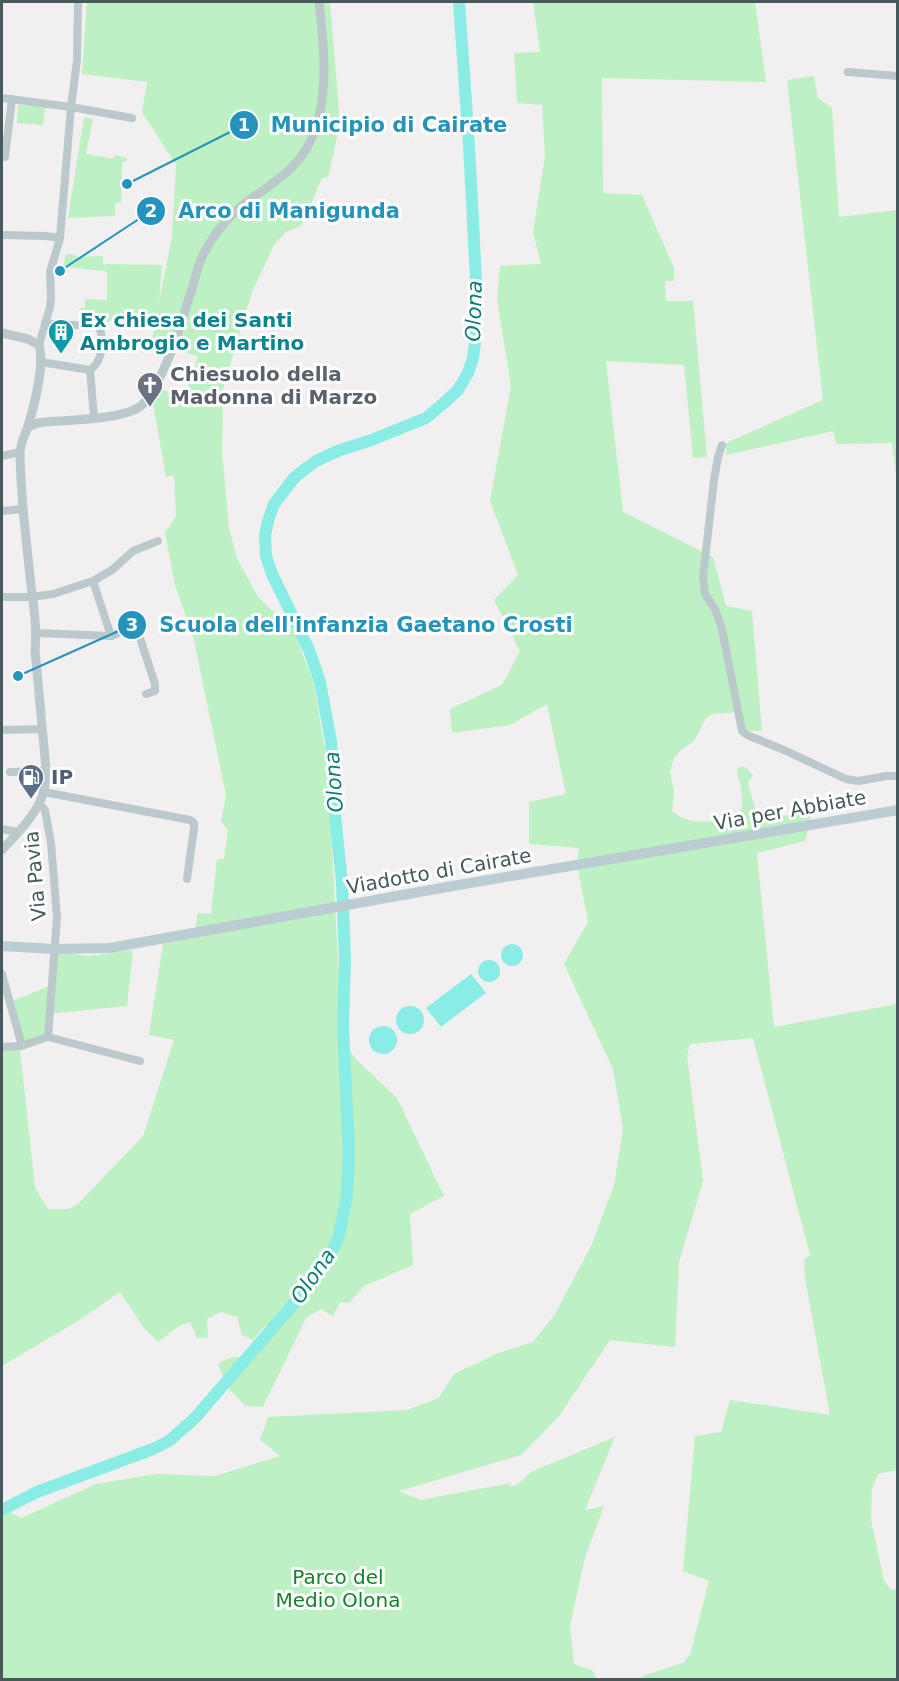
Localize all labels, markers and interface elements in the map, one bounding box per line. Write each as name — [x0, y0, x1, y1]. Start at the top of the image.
callout: Municipio di Cairate — [229, 105, 520, 144]
text: Municipio di Cairate — [271, 113, 507, 137]
text: 1 — [238, 114, 250, 135]
callout: Arco di Manigunda — [136, 191, 411, 230]
text: Arco di Manigunda — [178, 199, 400, 223]
text: 2 — [145, 200, 157, 221]
water label: Olona — [461, 280, 487, 342]
place label: Ex chiesa dei Santi Ambrogio e Martino — [80, 308, 304, 355]
building icon: Ex chiesa dei Santi Ambrogio e Martino — [46, 317, 76, 355]
place label: Chiesuolo della Madonna di Marzo — [170, 362, 377, 409]
church icon: Chiesuolo della Madonna di Marzo — [135, 370, 165, 408]
callout: Scuola dell'infanzia Gaetano Crosti — [117, 605, 584, 644]
text: Scuola dell'infanzia Gaetano Crosti — [159, 613, 573, 637]
text: 3 — [126, 614, 138, 635]
water label: Olona — [320, 751, 348, 813]
fuel station icon: IP — [16, 762, 46, 800]
place label: IP — [51, 765, 73, 789]
street label: Via per Abbiate — [712, 785, 868, 835]
street label: Via Pavia — [19, 830, 51, 922]
street label: Viadotto di Cairate — [345, 843, 533, 899]
water label: Olona — [286, 1244, 340, 1308]
park label: Parco del Medio Olona — [276, 1565, 400, 1612]

